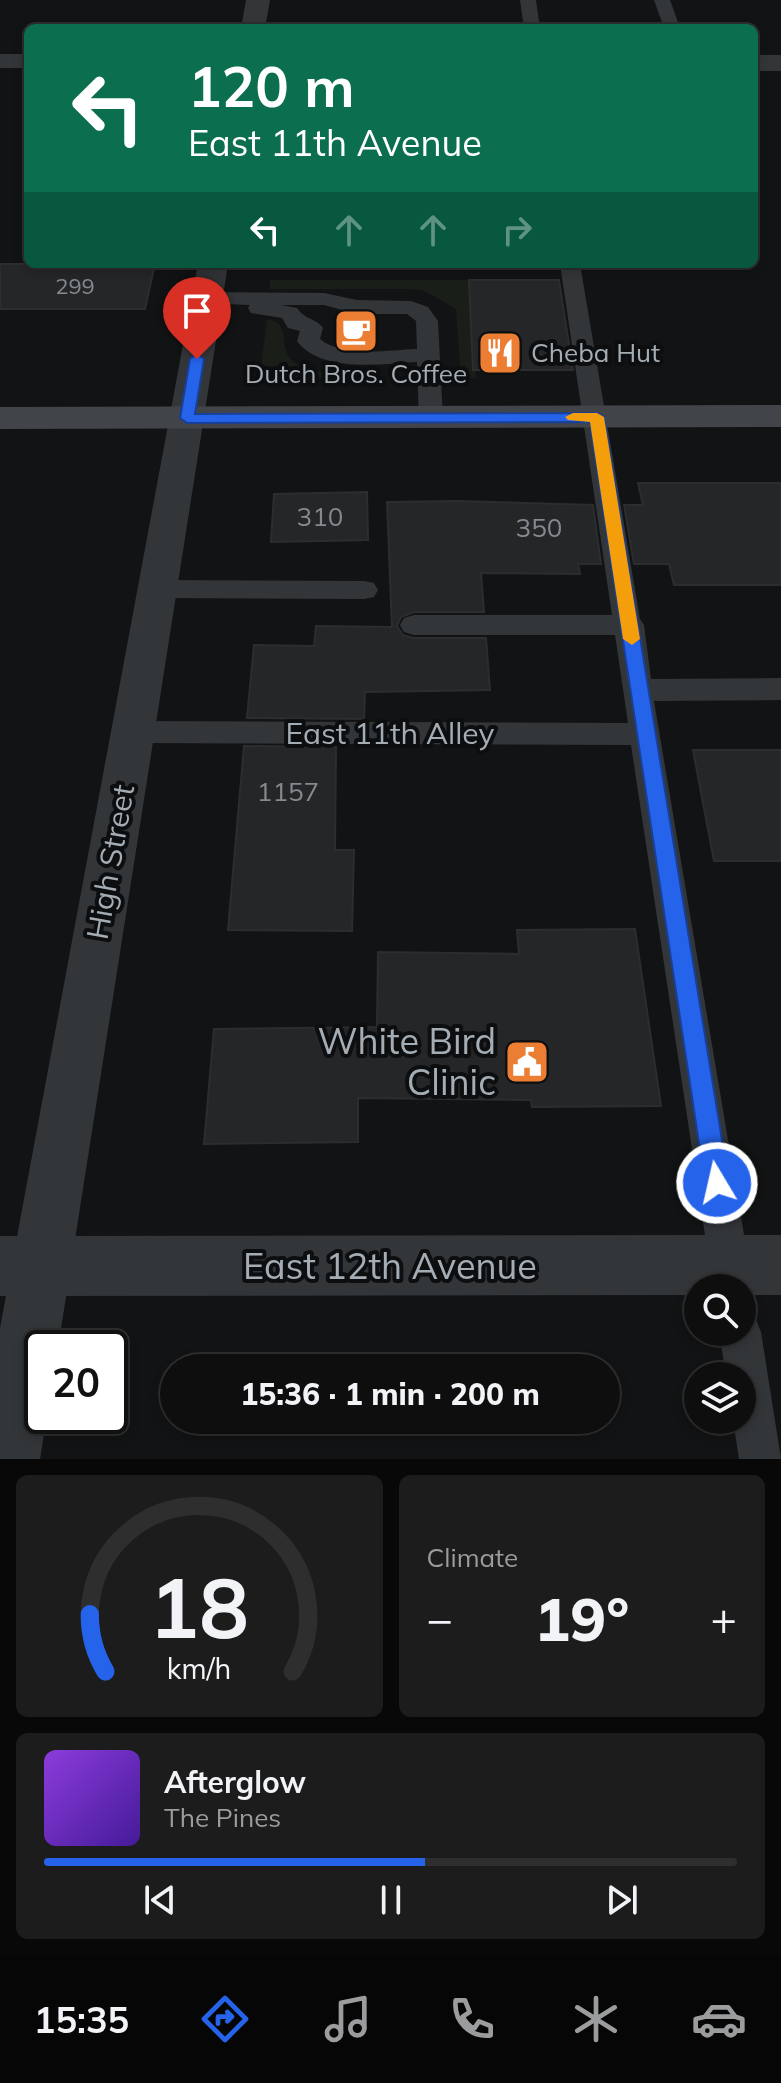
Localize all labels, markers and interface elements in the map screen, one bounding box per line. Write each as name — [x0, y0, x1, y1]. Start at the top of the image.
text: 120 m — [188, 51, 355, 121]
icon: left — [56, 56, 160, 160]
text: East 11th Avenue — [188, 120, 482, 165]
icon: left — [243, 208, 287, 252]
icon: ahead — [327, 208, 371, 252]
icon: ahead — [411, 208, 455, 252]
icon: right — [495, 208, 539, 252]
house number: 299 — [55, 272, 95, 300]
pin — [163, 277, 231, 359]
icon: arrive — [175, 289, 219, 333]
cafe icon: Dutch Bros. Coffee — [332, 307, 380, 355]
restaurant icon: Cheba Hut — [476, 329, 524, 377]
place label: Cheba Hut — [531, 336, 660, 369]
place label: Dutch Bros. Coffee — [245, 357, 467, 390]
house number: 310 — [297, 500, 343, 533]
house number: 350 — [516, 511, 562, 544]
street label: East 11th Alley — [286, 714, 494, 752]
house number: 1157 — [257, 775, 319, 808]
street label: High Street — [78, 781, 142, 942]
place label: White Bird Clinic — [317, 1018, 496, 1104]
public building icon: White Bird Clinic — [503, 1038, 551, 1086]
position arrow — [675, 1141, 759, 1225]
street label: East 12th Avenue — [243, 1243, 537, 1288]
map controls — [684, 1274, 756, 1434]
button: search — [684, 1274, 756, 1346]
speed limit sign: 20 — [24, 1330, 128, 1434]
button: layers — [684, 1362, 756, 1434]
text: 15:36 · 1 min · 200 m — [240, 1375, 540, 1413]
text: Climate — [427, 1541, 518, 1574]
text: 18 — [149, 1554, 249, 1659]
text: 19° — [534, 1581, 629, 1656]
text: − — [427, 1591, 453, 1646]
text: + — [711, 1591, 737, 1646]
text: km/h — [167, 1650, 232, 1686]
text: Afterglow — [164, 1763, 306, 1801]
text: The Pines — [164, 1801, 281, 1834]
icon: previous — [138, 1878, 182, 1922]
icon: pause — [369, 1878, 413, 1922]
icon: next — [600, 1878, 644, 1922]
icon: directions — [197, 1991, 253, 2047]
icon: music — [320, 1991, 376, 2047]
icon: phone — [444, 1991, 500, 2047]
icon: climate — [568, 1991, 624, 2047]
icon: car — [691, 1991, 747, 2047]
text: 15:35 — [34, 1997, 129, 2042]

